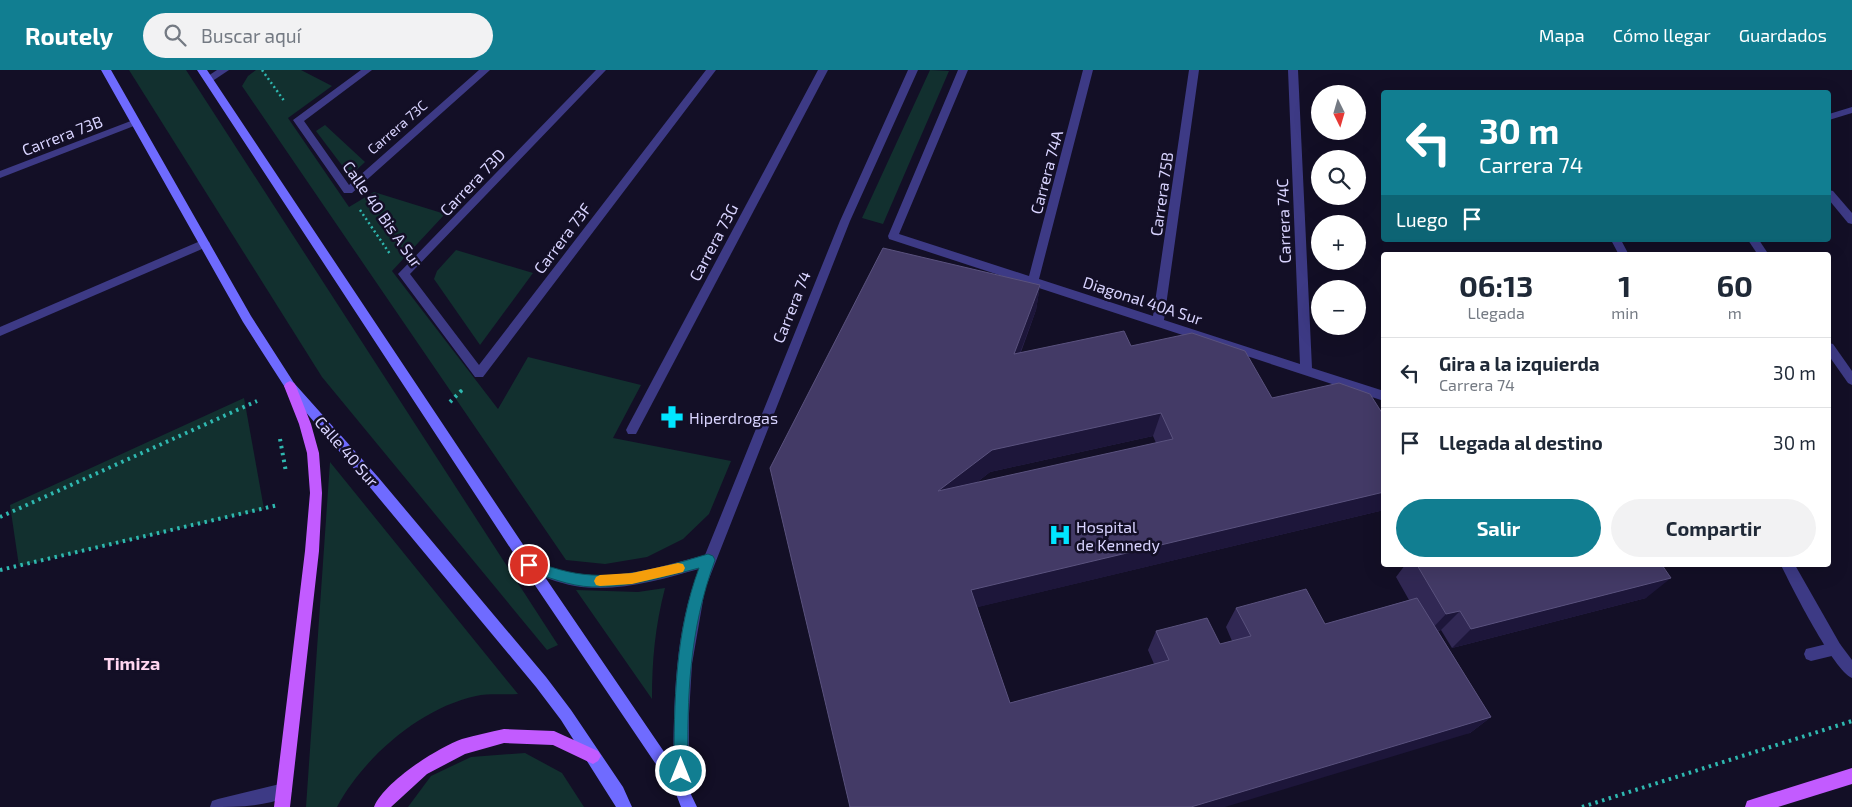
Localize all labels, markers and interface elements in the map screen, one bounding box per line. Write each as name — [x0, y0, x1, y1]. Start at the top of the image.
search box — [143, 13, 493, 58]
text: Routely — [25, 21, 113, 50]
icon: search — [161, 21, 189, 49]
text: Buscar aquí — [201, 24, 301, 47]
text: Mapa — [1539, 24, 1585, 46]
text: Cómo llegar — [1613, 24, 1711, 46]
text: Guardados — [1739, 24, 1827, 46]
north arrow — [1311, 85, 1366, 140]
map controls — [1311, 85, 1366, 335]
street label: Carrera 73C — [364, 96, 430, 158]
text: 30 m — [1479, 109, 1559, 151]
icon: left — [1396, 110, 1461, 175]
street label: Carrera 73B — [19, 111, 105, 159]
street label: Carrera 74A — [1026, 128, 1066, 216]
street label: Carrera 73D — [435, 145, 509, 219]
button: search — [1311, 150, 1366, 205]
street label: Carrera 75B — [1146, 151, 1176, 237]
text: Carrera 74 — [1479, 151, 1583, 177]
street label: Calle 40 Bis A Sur — [339, 157, 427, 271]
street label: Carrera 74C — [1272, 178, 1294, 264]
street label: Carrera 73F — [529, 199, 595, 277]
street label: Carrera 73G — [685, 200, 741, 284]
icon: arrive — [1458, 205, 1486, 233]
text: Luego — [1396, 208, 1448, 231]
button: + — [1311, 215, 1366, 270]
text: 06:13 — [1459, 267, 1533, 303]
text: 1 — [1618, 267, 1631, 303]
text: 60 — [1716, 267, 1753, 303]
street label: Carrera 74 — [768, 268, 814, 346]
street label: Diagonal 40A Sur — [1081, 272, 1206, 328]
button: − — [1311, 280, 1366, 335]
text: Llegada — [1468, 303, 1525, 322]
text: min — [1611, 303, 1638, 322]
text: m — [1728, 303, 1742, 322]
text: Gira a la izquierda — [1439, 352, 1600, 375]
icon: left — [1396, 359, 1424, 387]
text: 30 m — [1773, 361, 1816, 384]
text: Carrera 74 — [1439, 375, 1515, 394]
pharmacy icon: Hiperdrogas — [659, 404, 685, 430]
place label: Hiperdrogas — [689, 408, 778, 427]
street label: Calle 40 Sur — [311, 412, 383, 491]
icon: arrive — [1396, 429, 1424, 457]
text: Llegada al destino — [1439, 431, 1603, 454]
text: 30 m — [1773, 431, 1816, 454]
button: Salir — [1396, 499, 1601, 557]
button: Compartir — [1611, 499, 1816, 557]
place label: Hospital de Kennedy — [1076, 517, 1161, 554]
hospital icon: Hospital de Kennedy — [1047, 522, 1073, 548]
pin — [508, 544, 550, 586]
icon: arrive — [515, 551, 543, 579]
district label: Timiza — [104, 652, 160, 674]
position arrow — [654, 744, 706, 796]

